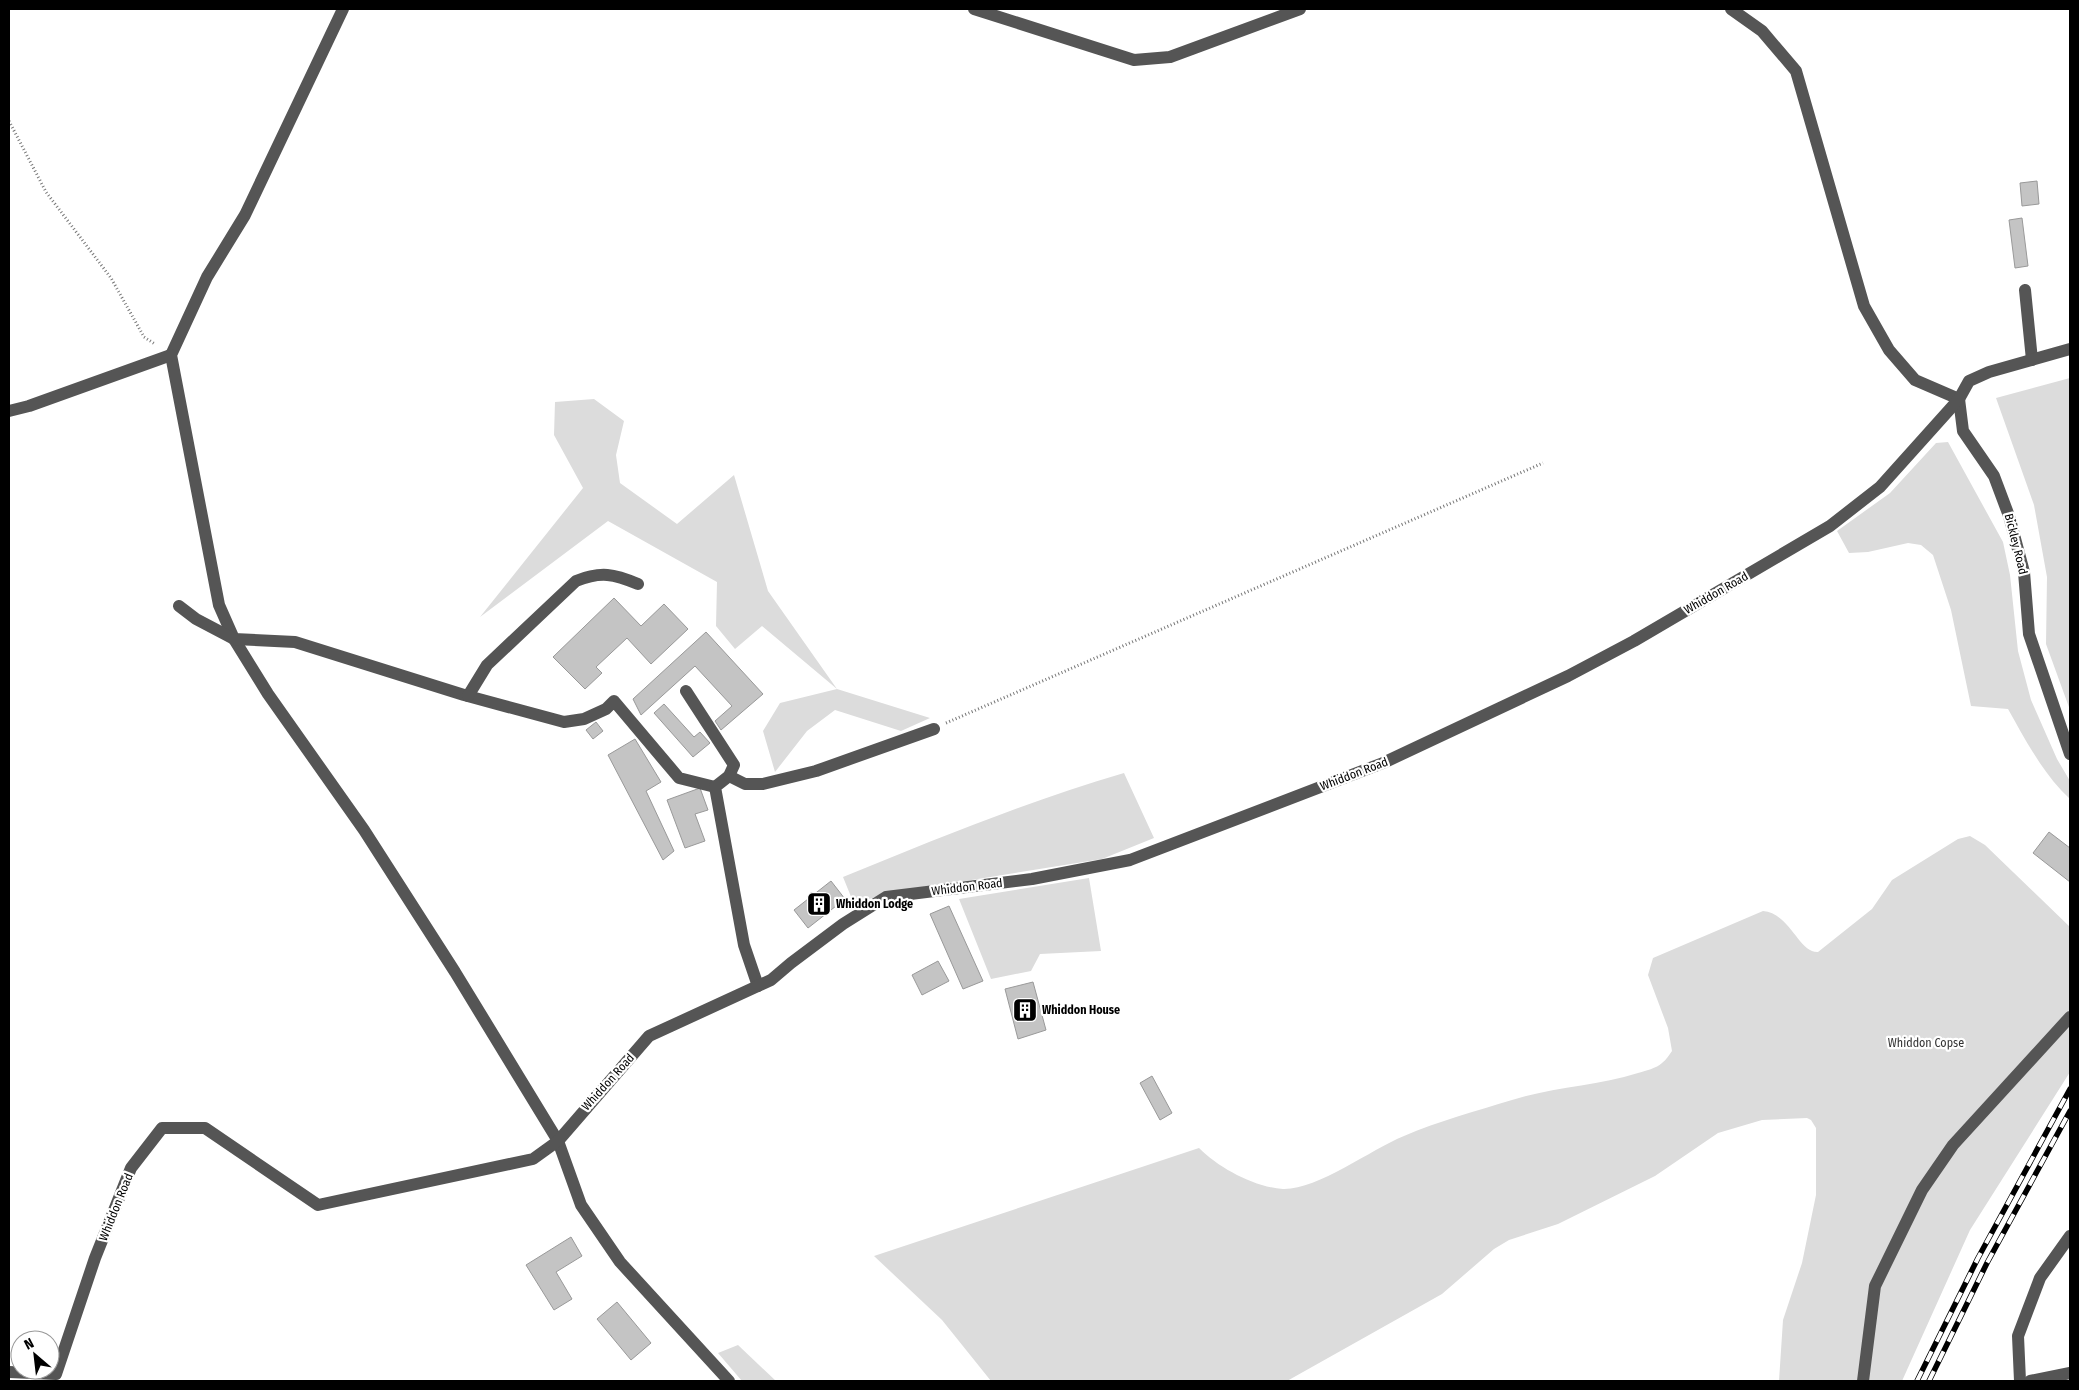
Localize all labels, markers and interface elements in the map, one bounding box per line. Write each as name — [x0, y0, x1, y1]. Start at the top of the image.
street label: Bickley Road — [2002, 512, 2030, 576]
street label: Whiddon Road — [1682, 569, 1750, 617]
street label: Whiddon Road — [1318, 755, 1390, 793]
street label: Whiddon Road — [931, 876, 1003, 898]
building icon: Whiddon Lodge — [806, 891, 832, 917]
place label: Whiddon Lodge — [836, 897, 913, 911]
building icon: Whiddon House — [1012, 997, 1038, 1023]
place label: Whiddon House — [1042, 1003, 1120, 1017]
park label: Whiddon Copse — [1888, 1036, 1964, 1050]
street label: Whiddon Road — [579, 1051, 637, 1113]
street label: Whiddon Road — [96, 1171, 136, 1243]
north arrow — [10, 1330, 60, 1380]
text: N — [21, 1334, 37, 1353]

